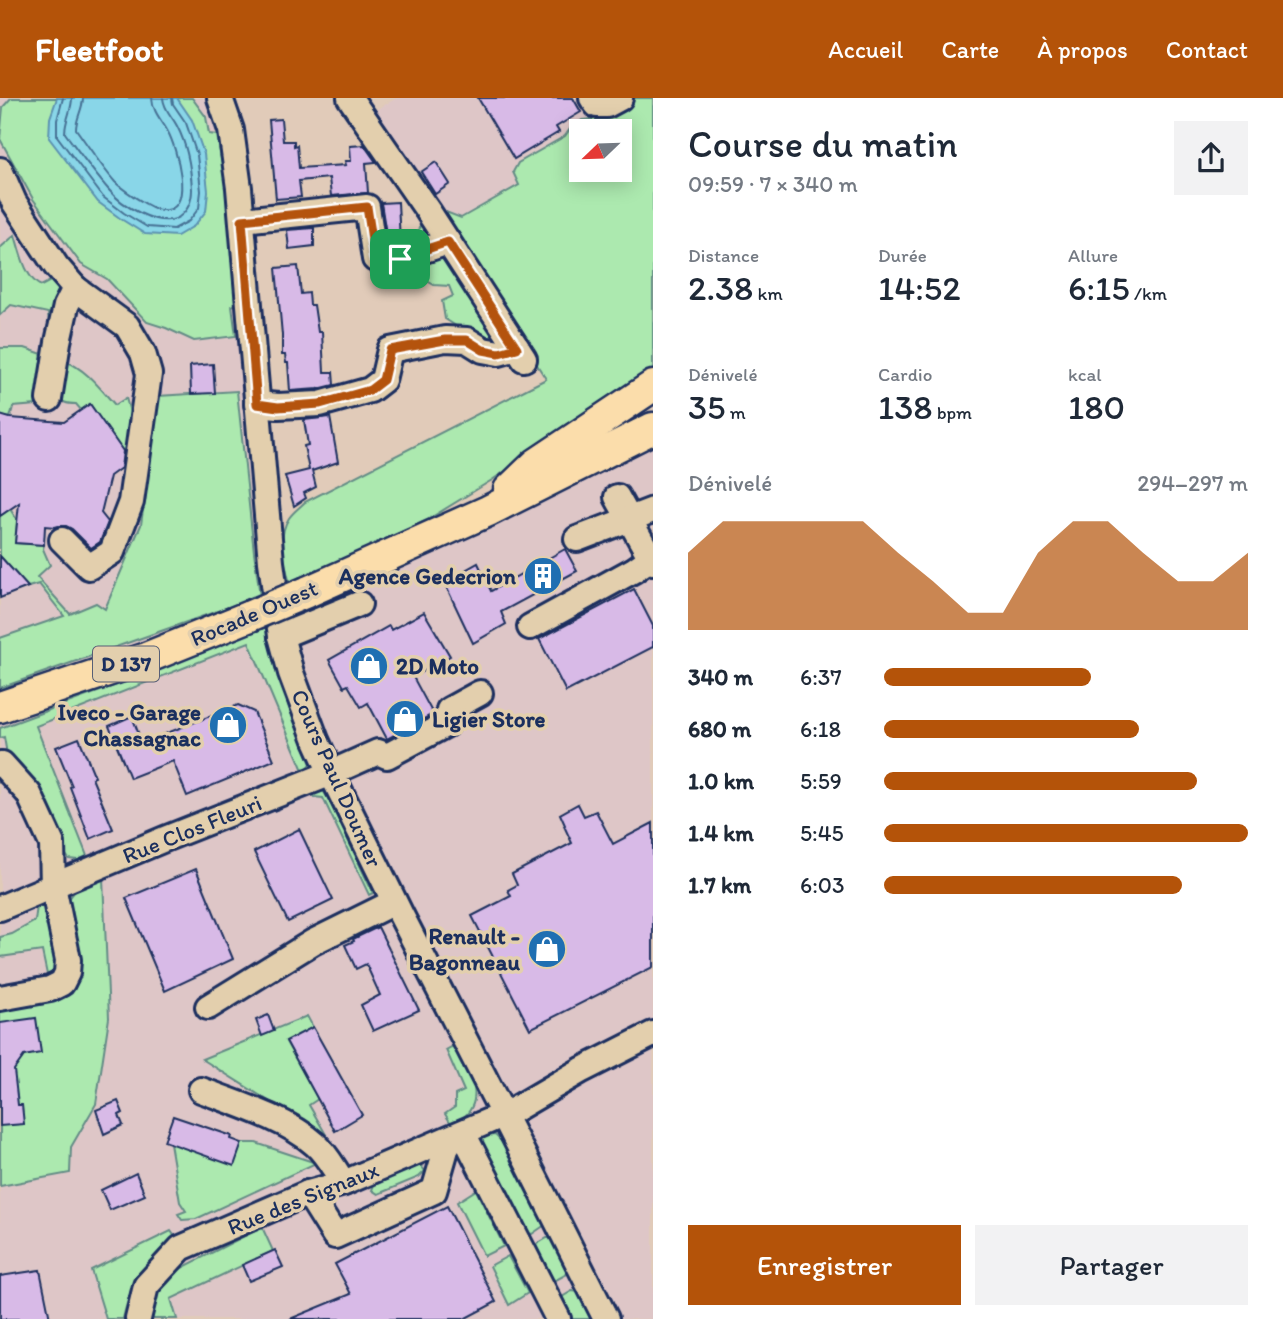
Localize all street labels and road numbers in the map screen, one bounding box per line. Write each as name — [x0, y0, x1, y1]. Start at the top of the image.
street label: Rocade Ouest — [186, 574, 322, 652]
road number: D 137 — [93, 646, 159, 682]
street label: Cours Paul Doumer — [285, 685, 389, 872]
street label: Rue Clos Fleuri — [118, 788, 266, 870]
street label: Rue des Signaux — [223, 1155, 383, 1241]

